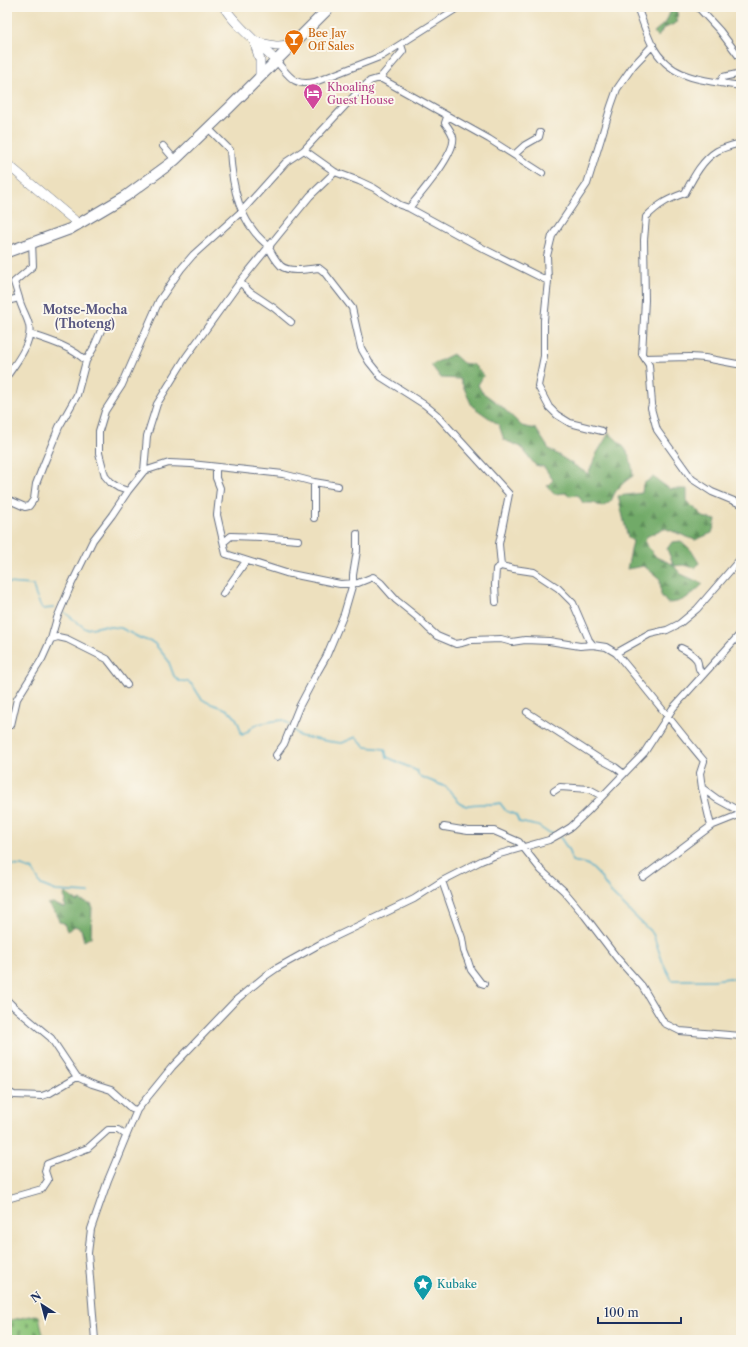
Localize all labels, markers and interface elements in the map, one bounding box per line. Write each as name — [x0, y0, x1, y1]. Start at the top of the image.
place label: Bee Jay Off Sales — [308, 26, 354, 53]
bar icon: Bee Jay Off Sales — [283, 28, 305, 56]
place label: Khoaling Guest House — [327, 80, 394, 107]
hotel icon: Khoaling Guest House — [302, 82, 324, 110]
district label: Motse-Mocha (Thoteng) — [43, 302, 128, 331]
place icon: Kubake — [412, 1273, 434, 1301]
place label: Kubake — [437, 1277, 477, 1291]
north arrow — [22, 1285, 62, 1325]
text: N — [28, 1288, 44, 1305]
scale bar — [598, 1299, 681, 1325]
text: 100 m — [604, 1305, 639, 1320]

